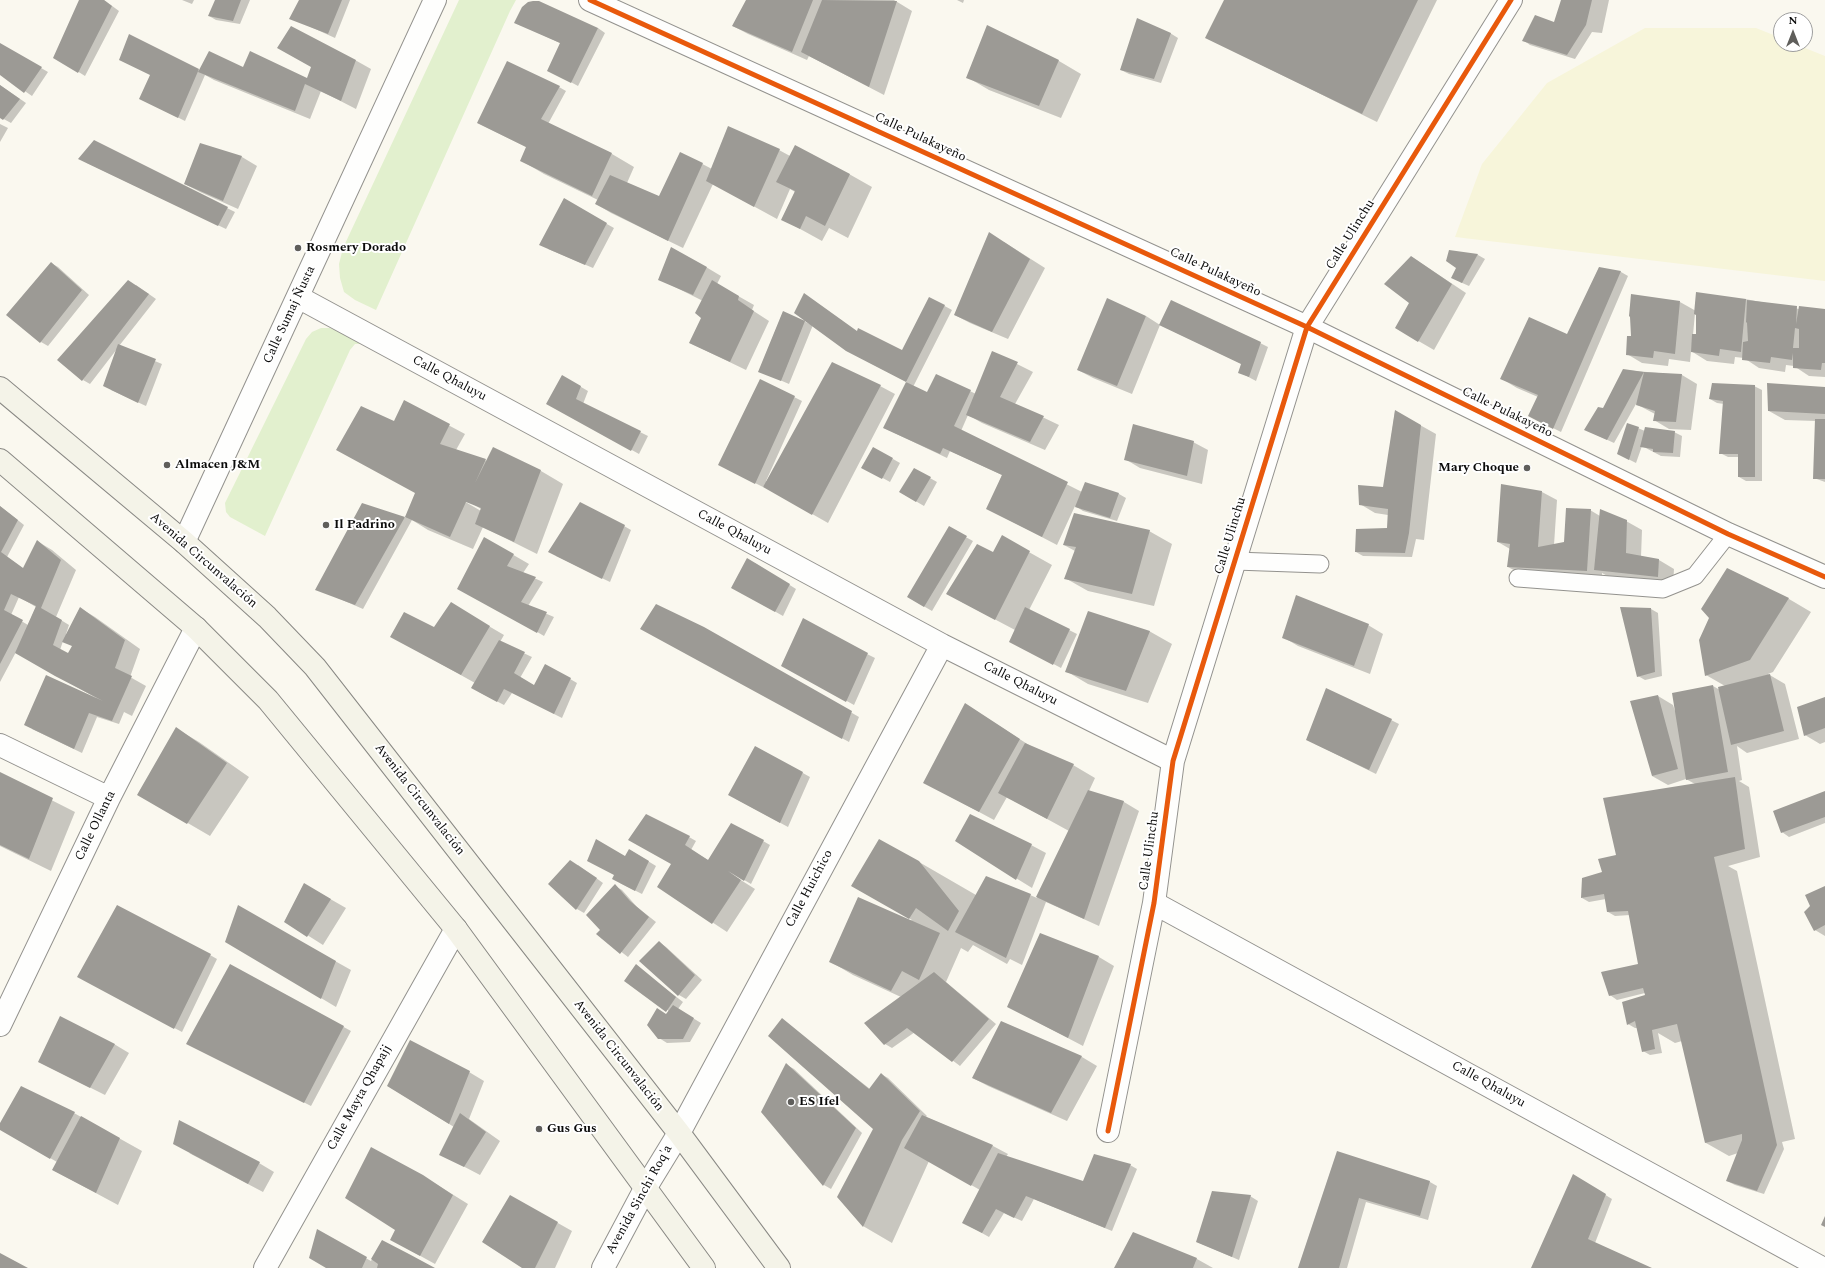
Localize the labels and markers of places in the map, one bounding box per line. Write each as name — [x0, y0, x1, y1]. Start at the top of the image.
place label: Rosmery Dorado — [306, 240, 406, 256]
marker: Rosmery Dorado — [293, 243, 303, 253]
place label: Almacen J&M — [175, 457, 260, 473]
marker: Almacen J&M — [162, 460, 172, 470]
place label: Mary Choque — [1438, 460, 1519, 476]
marker: Mary Choque — [1522, 463, 1532, 473]
place label: Il Padrino — [334, 517, 395, 533]
marker: Il Padrino — [321, 520, 331, 530]
place label: ES Ifel — [799, 1094, 839, 1110]
marker: ES Ifel — [786, 1097, 796, 1107]
place label: Gus Gus — [547, 1121, 597, 1137]
marker: Gus Gus — [534, 1124, 544, 1134]

